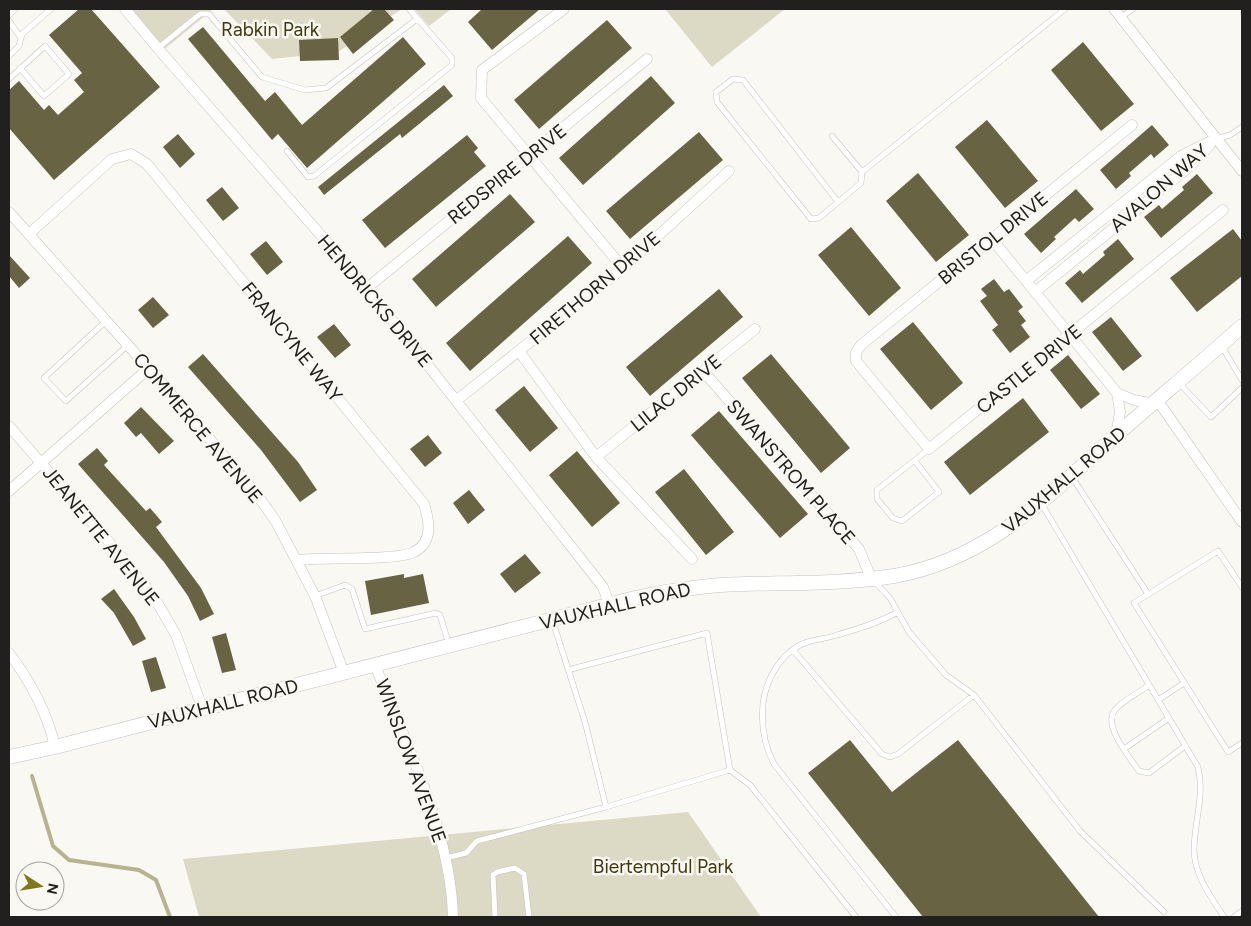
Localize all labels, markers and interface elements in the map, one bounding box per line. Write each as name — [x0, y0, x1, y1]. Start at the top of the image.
park label: Rabkin Park — [221, 18, 320, 41]
street label: REDSPIRE DRIVE — [443, 119, 571, 229]
street label: AVALON WAY — [1105, 139, 1213, 237]
street label: BRISTOL DRIVE — [933, 187, 1053, 289]
street label: FIRETHORN DRIVE — [525, 227, 665, 349]
street label: HENDRICKS DRIVE — [313, 230, 437, 372]
street label: FRANCYNE WAY — [237, 277, 348, 407]
street label: CASTLE DRIVE — [972, 319, 1086, 419]
street label: COMMERCE AVENUE — [128, 348, 268, 508]
street label: LILAC DRIVE — [626, 349, 726, 437]
street label: SWANSTROM PLACE — [722, 395, 860, 549]
street label: VAUXHALL ROAD — [997, 422, 1131, 538]
street label: JEANETTE AVENUE — [38, 462, 164, 610]
street label: VAUXHALL ROAD — [537, 577, 693, 635]
street label: VAUXHALL ROAD — [145, 674, 301, 734]
street label: WINSLOW AVENUE — [371, 676, 451, 846]
park label: Biertempful Park — [593, 855, 734, 878]
north arrow — [15, 861, 65, 911]
text: N — [43, 882, 62, 896]

